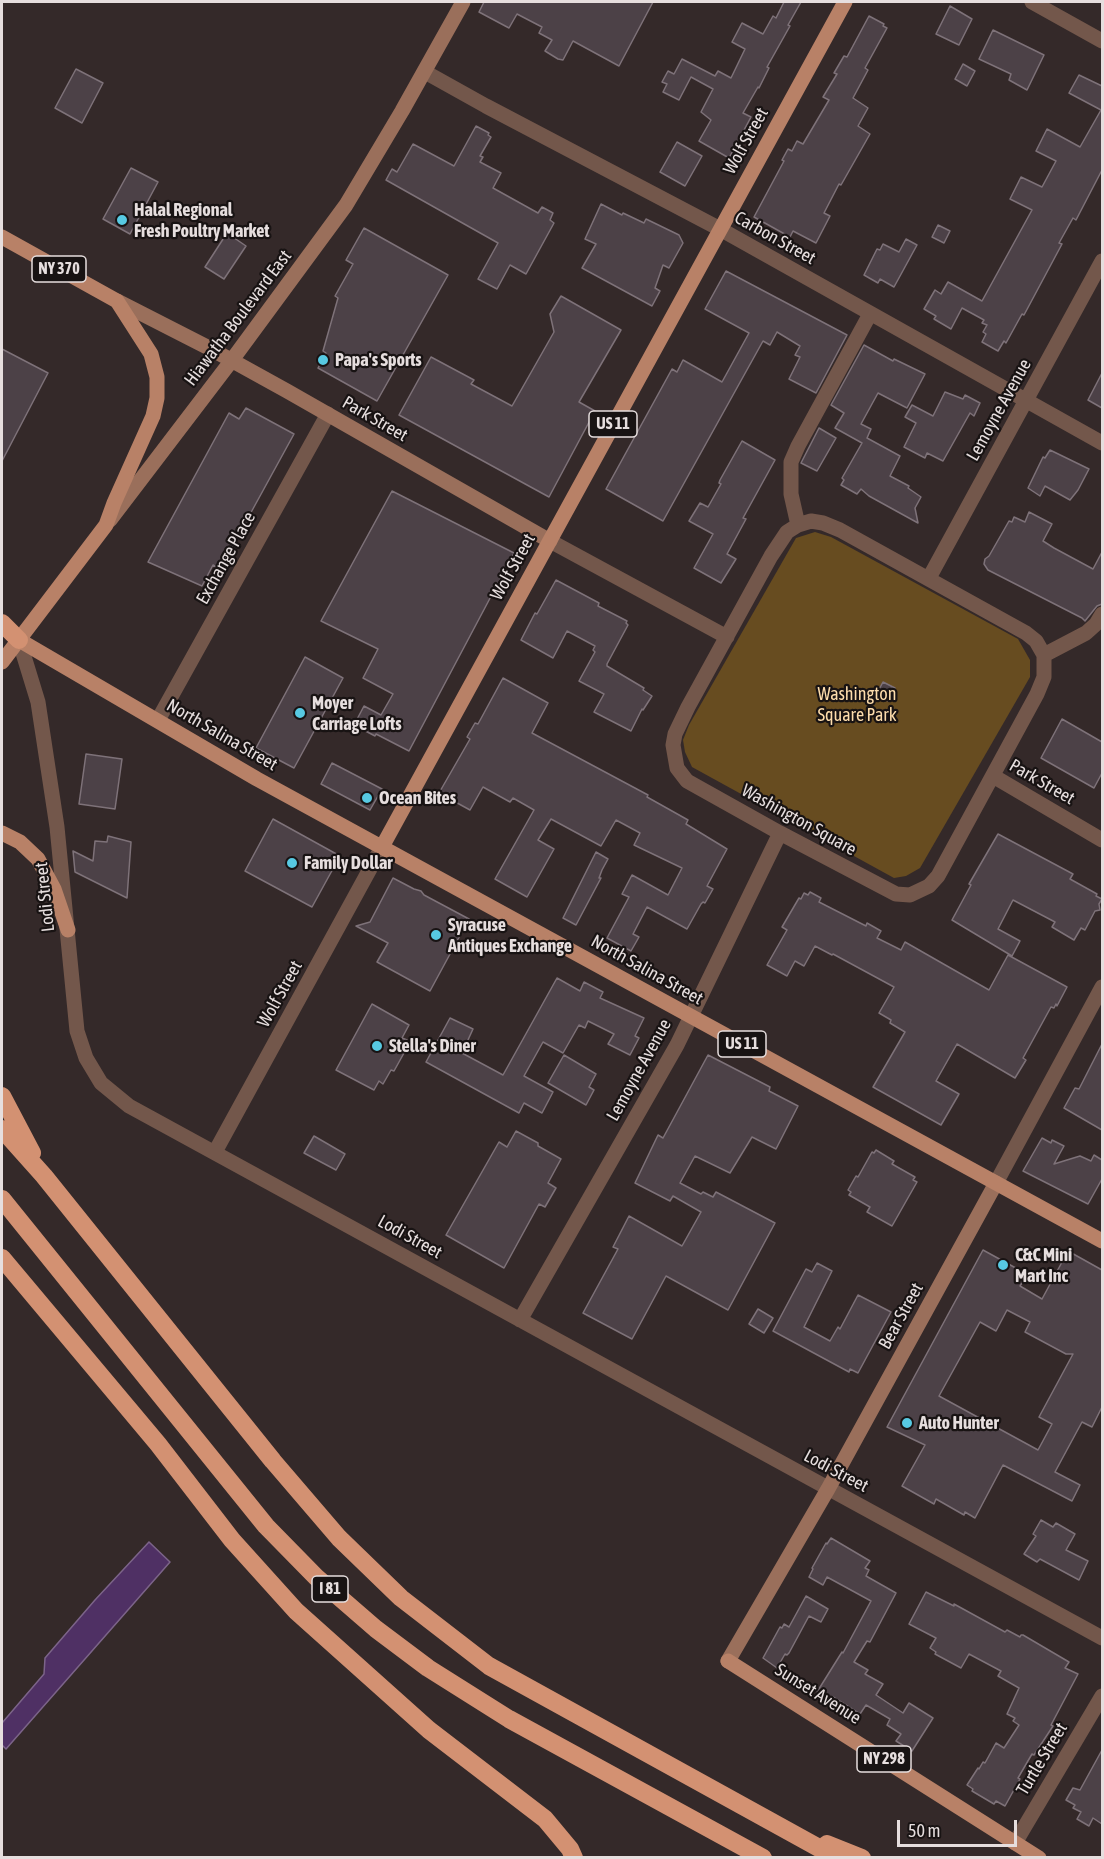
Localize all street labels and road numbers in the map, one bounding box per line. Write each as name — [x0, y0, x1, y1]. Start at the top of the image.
street label: Wolf Street — [719, 104, 773, 178]
street label: Carbon Street — [731, 207, 819, 269]
street label: Hiawatha Boulevard East — [180, 246, 296, 390]
road number: NY 370 — [32, 256, 86, 282]
street label: Lemoyne Avenue — [962, 355, 1036, 465]
street label: Park Street — [338, 392, 412, 446]
road number: US 11 — [589, 411, 637, 437]
street label: Exchange Place — [192, 508, 260, 608]
street label: Wolf Street — [486, 530, 540, 604]
street label: North Salina Street — [163, 695, 281, 775]
street label: Park Street — [1005, 755, 1079, 809]
street label: Washington Square — [738, 780, 860, 860]
street label: Lodi Street — [31, 861, 59, 933]
street label: North Salina Street — [587, 930, 707, 1010]
street label: Wolf Street — [253, 957, 307, 1031]
street label: Lemoyne Avenue — [602, 1015, 676, 1125]
road number: US 11 — [718, 1031, 766, 1057]
street label: Lodi Street — [374, 1211, 446, 1263]
street label: Bear Street — [874, 1279, 928, 1353]
street label: Lodi Street — [800, 1445, 872, 1497]
road number: I 81 — [312, 1576, 348, 1602]
street label: Sunset Avenue — [771, 1659, 865, 1729]
street label: Turtle Street — [1012, 1719, 1072, 1799]
road number: NY 298 — [857, 1746, 911, 1772]

